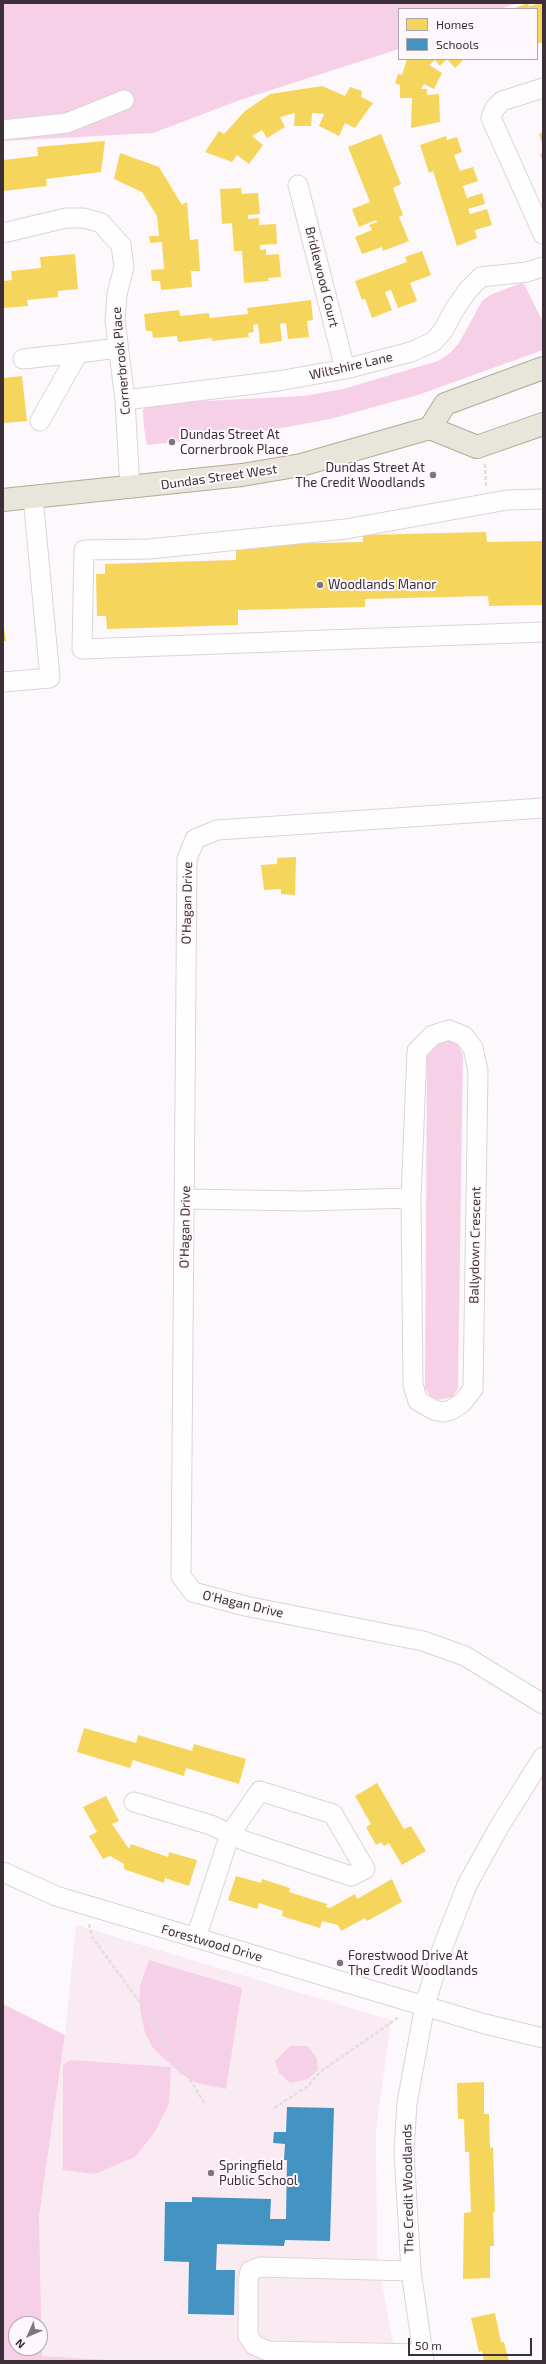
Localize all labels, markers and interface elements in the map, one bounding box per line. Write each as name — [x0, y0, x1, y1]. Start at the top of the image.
legend — [398, 8, 538, 60]
text: Homes — [436, 17, 474, 31]
text: Schools — [436, 37, 479, 51]
street label: Bridlewood Court — [302, 225, 342, 329]
street label: Cornerbrook Place — [109, 306, 133, 416]
street label: Wiltshire Lane — [308, 349, 394, 383]
place label: Dundas Street At Cornerbrook Place — [180, 427, 288, 458]
marker: Dundas Street At Cornerbrook Place — [167, 437, 177, 447]
place label: Dundas Street At The Credit Woodlands — [295, 460, 425, 491]
street label: Dundas Street West — [160, 461, 278, 493]
marker: Dundas Street At The Credit Woodlands — [428, 470, 438, 480]
place label: Woodlands Manor — [328, 577, 436, 593]
marker: Woodlands Manor — [315, 580, 325, 590]
street label: O'Hagan Drive — [178, 861, 196, 945]
street label: O'Hagan Drive — [176, 1185, 194, 1269]
street label: Ballydown Crescent — [466, 1186, 484, 1304]
street label: O'Hagan Drive — [201, 1587, 285, 1621]
street label: Forestwood Drive — [160, 1921, 264, 1965]
place label: Forestwood Drive At The Credit Woodlands — [348, 1948, 478, 1979]
marker: Forestwood Drive At The Credit Woodlands — [335, 1958, 345, 1968]
street label: The Credit Woodlands — [399, 2124, 417, 2254]
place label: Springfield Public School — [219, 2158, 298, 2189]
marker: Springfield Public School — [206, 2168, 216, 2178]
north arrow — [8, 2316, 48, 2356]
scale bar — [410, 2330, 534, 2356]
text: N — [12, 2337, 27, 2352]
text: 50 m — [415, 2338, 442, 2352]

